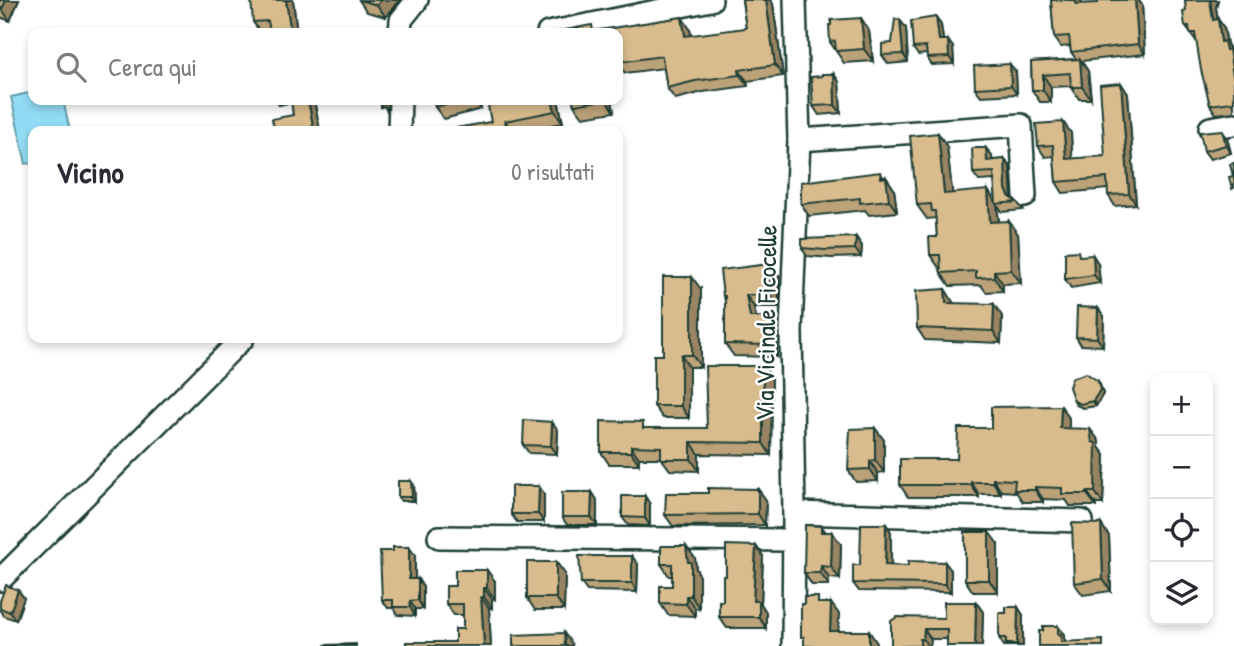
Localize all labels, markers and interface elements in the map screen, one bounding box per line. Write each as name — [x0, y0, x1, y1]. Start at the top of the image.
search box — [28, 28, 623, 105]
icon: search — [52, 48, 90, 86]
text: Cerca qui — [108, 49, 197, 84]
text: Vicino — [56, 152, 124, 192]
text: 0 risultati — [511, 156, 595, 187]
street label: Via Vicinale Ficocelle — [746, 225, 785, 421]
map controls — [1150, 373, 1213, 625]
button: + — [1150, 373, 1213, 436]
button: − — [1150, 436, 1213, 499]
button: locate — [1150, 499, 1213, 562]
button: layers — [1150, 562, 1213, 625]

